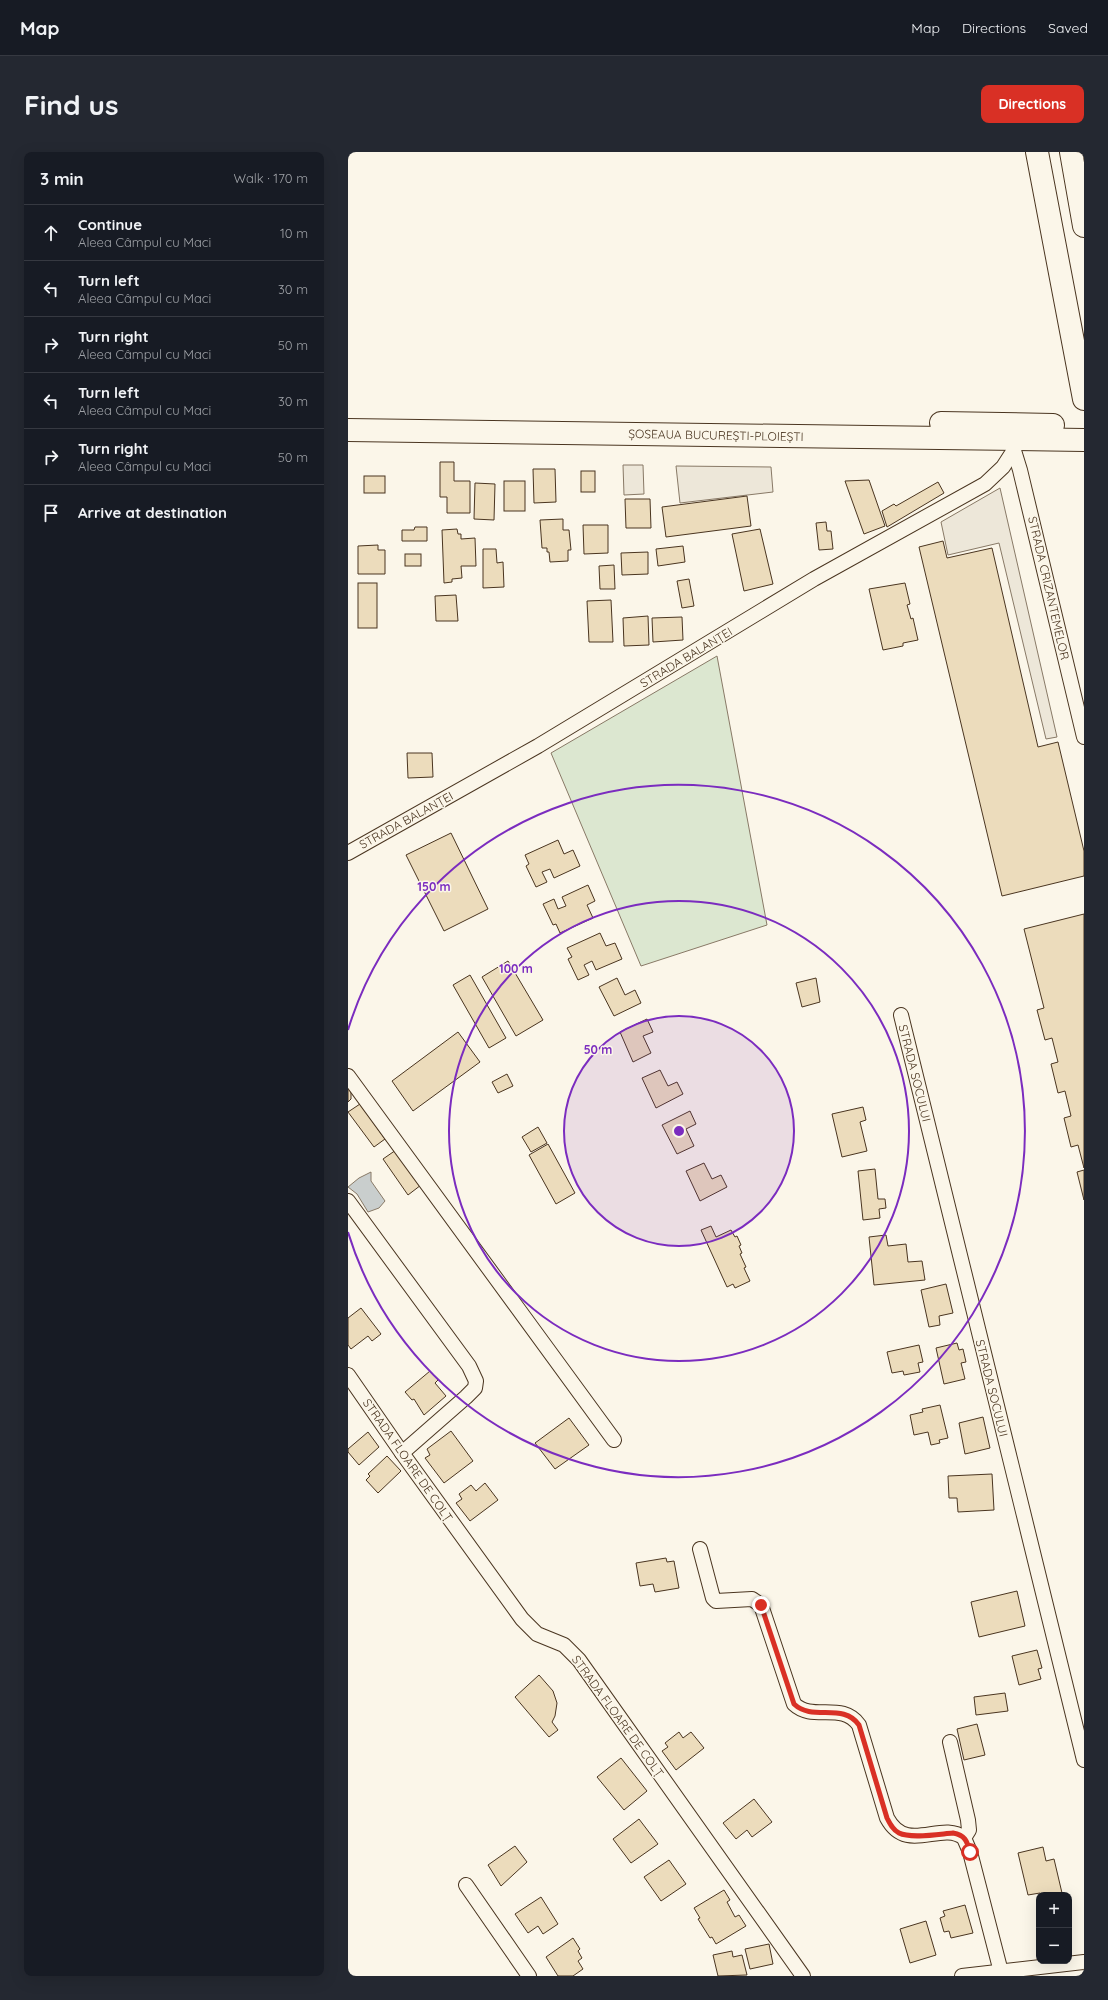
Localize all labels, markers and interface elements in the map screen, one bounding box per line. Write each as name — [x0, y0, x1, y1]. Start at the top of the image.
text: Map — [20, 16, 59, 40]
text: Map — [911, 19, 940, 37]
text: Directions — [962, 19, 1026, 37]
text: Saved — [1048, 19, 1088, 37]
button: Directions — [981, 85, 1084, 123]
text: Find us — [24, 87, 118, 122]
text: 3 min — [40, 168, 84, 189]
text: Walk · 170 m — [233, 170, 308, 186]
text: Continue — [78, 215, 142, 234]
icon: ahead — [40, 222, 62, 244]
text: 10 m — [280, 225, 308, 241]
text: Aleea Câmpul cu Maci — [78, 234, 211, 250]
text: Turn left — [78, 271, 140, 290]
icon: left — [40, 278, 62, 300]
text: 30 m — [278, 281, 308, 297]
text: Aleea Câmpul cu Maci — [78, 290, 211, 306]
text: Turn right — [78, 327, 149, 346]
icon: right — [40, 334, 62, 356]
text: 50 m — [278, 337, 308, 353]
text: Aleea Câmpul cu Maci — [78, 346, 211, 362]
text: Turn left — [78, 383, 140, 402]
icon: left — [40, 390, 62, 412]
text: 30 m — [278, 393, 308, 409]
text: Aleea Câmpul cu Maci — [78, 402, 211, 418]
street label: ȘOSEAUA BUCUREȘTI-PLOIEȘTI — [628, 426, 804, 444]
text: Turn right — [78, 439, 149, 458]
icon: right — [40, 446, 62, 468]
text: 50 m — [278, 449, 308, 465]
text: Aleea Câmpul cu Maci — [78, 458, 211, 474]
icon: arrive — [40, 502, 62, 524]
text: Arrive at destination — [78, 503, 227, 522]
street label: STRADA CRIZANTEMELOR — [1025, 515, 1073, 661]
street label: STRADA BALANȚEI — [637, 624, 735, 690]
street label: STRADA BALANȚEI — [356, 788, 456, 852]
text: 150 m — [417, 879, 451, 894]
text: 100 m — [499, 961, 533, 976]
street label: STRADA SOCULUI — [896, 1023, 934, 1123]
text: 50 m — [584, 1042, 612, 1057]
centre of rings — [672, 1124, 686, 1138]
street label: STRADA SOCULUI — [973, 1338, 1011, 1438]
street label: STRADA FLOARE DE COLȚ — [360, 1396, 456, 1524]
route end — [752, 1596, 770, 1614]
street label: STRADA FLOARE DE COLȚ — [569, 1652, 667, 1780]
route start — [961, 1843, 979, 1861]
map controls — [1036, 1892, 1072, 1964]
button: + — [1036, 1892, 1072, 1928]
button: − — [1036, 1928, 1072, 1964]

